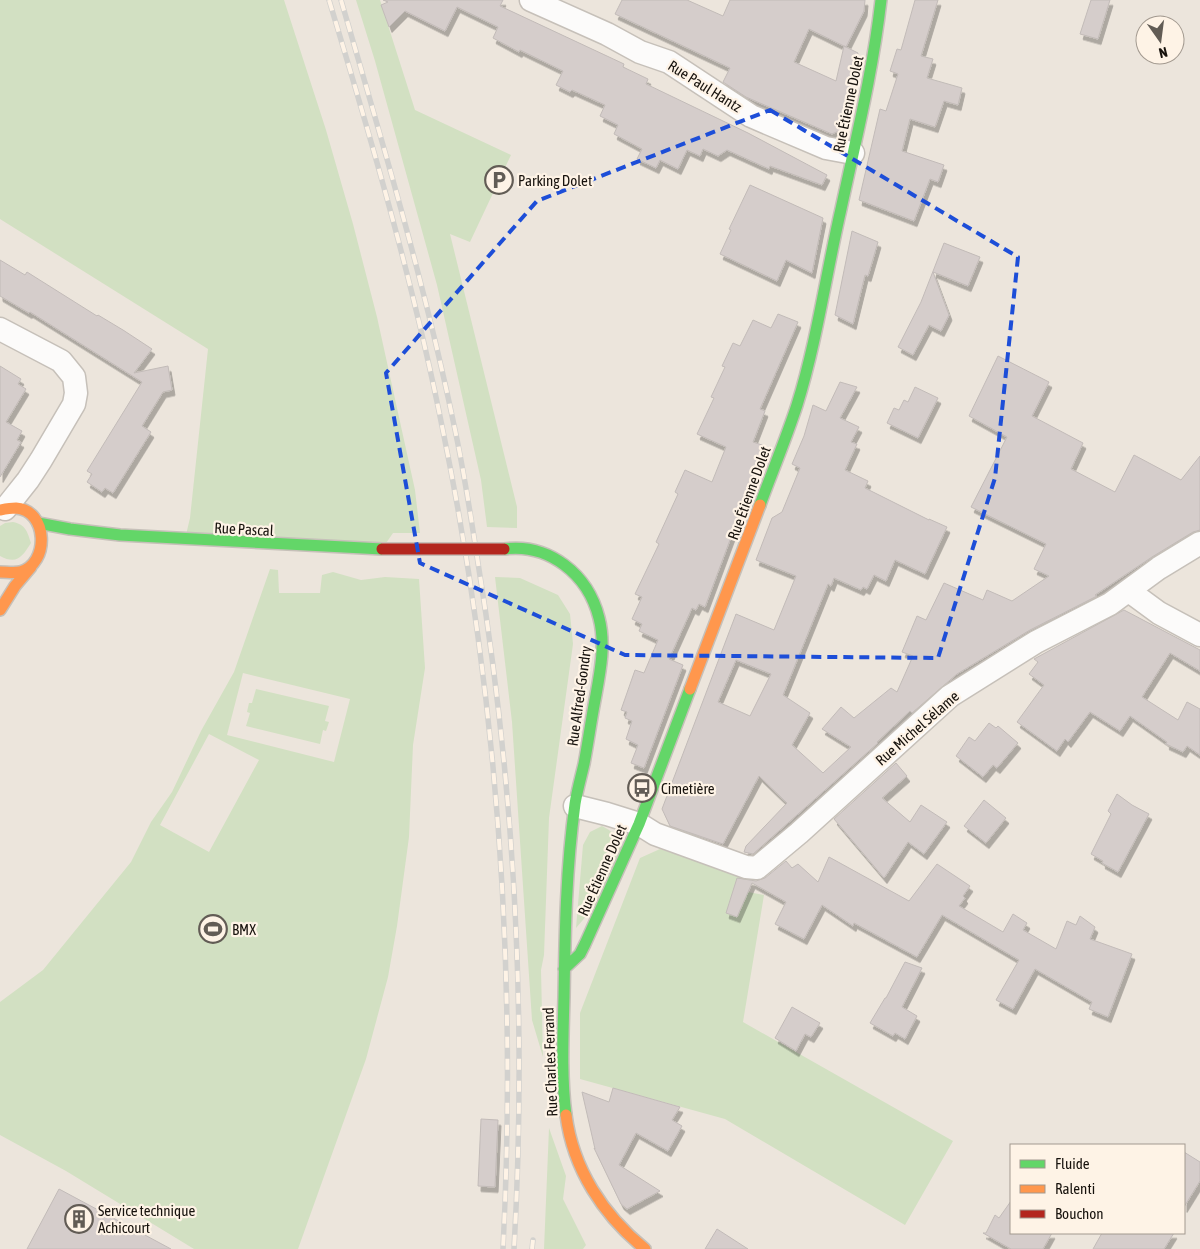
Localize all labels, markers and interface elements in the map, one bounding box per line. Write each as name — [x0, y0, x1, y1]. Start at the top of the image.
north arrow — [1135, 15, 1185, 65]
text: N — [1157, 44, 1169, 61]
street label: Rue Étienne Dolet — [829, 54, 867, 154]
street label: Rue Paul Hantz — [665, 57, 745, 116]
parking icon: Parking Dolet — [484, 165, 514, 195]
place label: Parking Dolet — [518, 172, 592, 189]
street label: Rue Étienne Dolet — [724, 444, 774, 542]
street label: Rue Pascal — [214, 519, 274, 539]
street label: Rue Alfred-Gondry — [564, 645, 594, 747]
street label: Rue Michel Sélame — [872, 687, 962, 769]
bus stop icon: Cimetière — [627, 773, 657, 803]
place label: Cimetière — [661, 780, 715, 797]
street label: Rue Étienne Dolet — [574, 822, 630, 918]
sports icon: BMX — [198, 914, 228, 944]
place label: BMX — [232, 921, 256, 938]
street label: Rue Charles Ferrand — [540, 1007, 560, 1117]
legend — [1010, 1144, 1185, 1234]
text: Fluide — [1055, 1155, 1090, 1172]
text: Ralenti — [1055, 1180, 1095, 1197]
place label: Service technique Achicourt — [98, 1202, 195, 1236]
building icon: Service technique Achicourt — [64, 1204, 94, 1234]
text: Bouchon — [1055, 1205, 1104, 1222]

